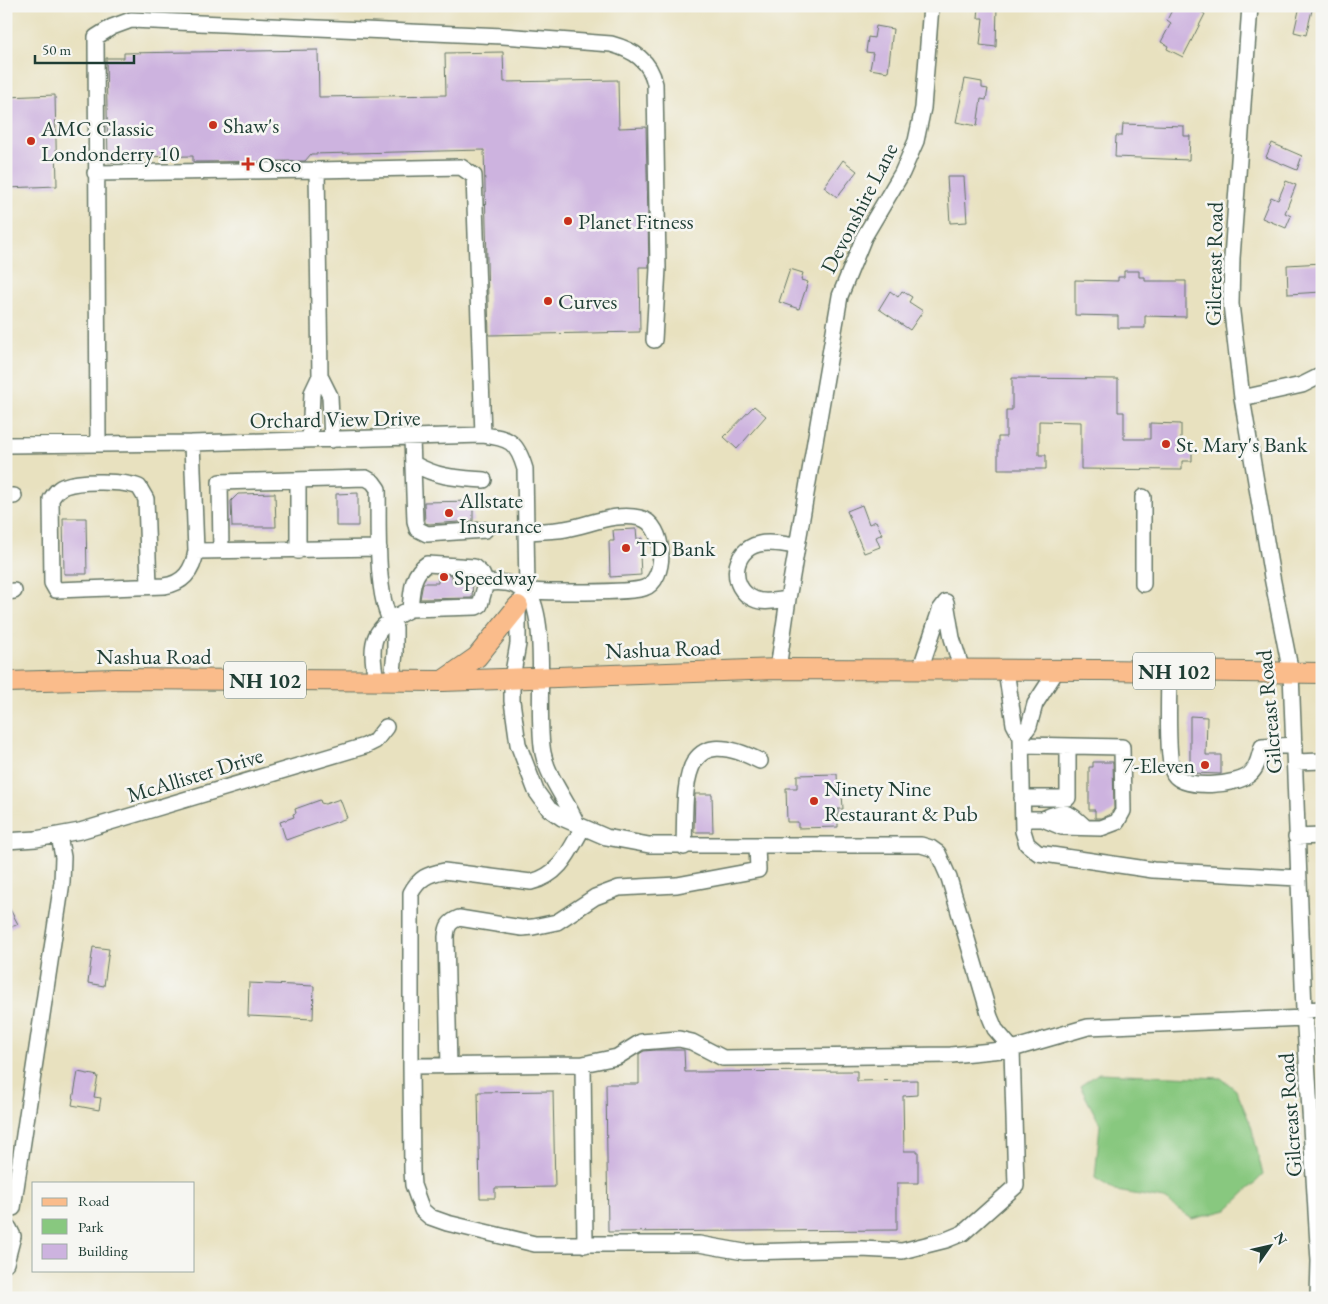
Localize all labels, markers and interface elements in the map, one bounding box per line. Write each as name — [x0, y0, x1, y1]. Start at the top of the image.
scale bar — [35, 32, 134, 64]
text: 50 m — [42, 40, 71, 59]
place label: Shaw's — [223, 111, 279, 140]
place label: AMC Classic Londonderry 10 — [40, 114, 180, 168]
marker: Shaw's — [207, 119, 219, 131]
marker: AMC Classic Londonderry 10 — [25, 135, 37, 147]
street label: Devonshire Lane — [814, 137, 905, 278]
place label: Osco — [258, 150, 301, 179]
marker: Osco — [242, 158, 254, 170]
street label: Gilcreast Road — [1198, 201, 1230, 326]
place label: Planet Fitness — [578, 207, 694, 236]
marker: Planet Fitness — [562, 215, 574, 227]
place label: Curves — [558, 287, 617, 316]
marker: Curves — [542, 295, 554, 307]
street label: Orchard View Drive — [249, 403, 421, 435]
place label: St. Mary's Bank — [1176, 430, 1308, 459]
marker: St. Mary's Bank — [1160, 438, 1172, 450]
place label: Allstate Insurance — [458, 486, 542, 540]
marker: Allstate Insurance — [443, 507, 455, 519]
place label: TD Bank — [636, 534, 716, 563]
marker: TD Bank — [620, 542, 632, 554]
place label: Speedway — [454, 563, 537, 592]
marker: Speedway — [438, 571, 450, 583]
street label: Nashua Road — [605, 632, 722, 666]
street label: Nashua Road — [96, 642, 213, 671]
street label: Gilcreast Road — [1249, 648, 1289, 775]
road number: NH 102 — [1133, 652, 1215, 689]
road number: NH 102 — [224, 662, 306, 698]
street label: McAllister Drive — [123, 740, 267, 809]
place label: 7-Eleven — [1123, 751, 1195, 780]
marker: 7-Eleven — [1199, 759, 1211, 771]
place label: Ninety Nine Restaurant & Pub — [824, 774, 978, 828]
marker: Ninety Nine Restaurant & Pub — [808, 795, 820, 807]
street label: Gilcreast Road — [1271, 1051, 1309, 1178]
legend — [32, 1182, 195, 1272]
text: Road — [78, 1191, 110, 1210]
text: Park — [78, 1217, 105, 1236]
north arrow — [1246, 1222, 1296, 1272]
text: N — [1270, 1229, 1292, 1249]
text: Building — [78, 1241, 128, 1260]

